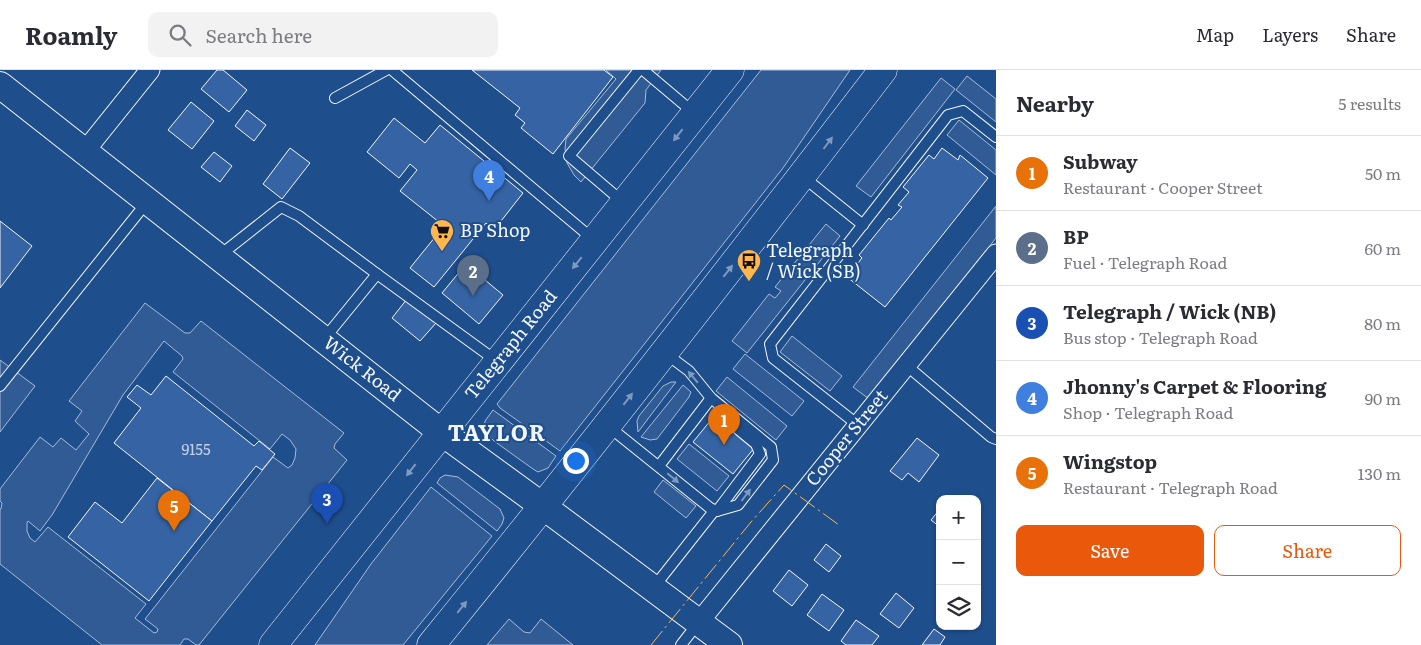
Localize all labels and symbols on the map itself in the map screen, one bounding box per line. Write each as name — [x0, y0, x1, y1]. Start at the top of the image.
one-way arrow — [672, 128, 683, 141]
one-way arrow — [822, 137, 833, 150]
pin: 4 — [473, 160, 505, 201]
place label: BP Shop — [460, 216, 530, 243]
supermarket icon: BP Shop — [429, 218, 455, 252]
place label: Telegraph / Wick (SB) — [766, 236, 861, 284]
bus stop icon: Telegraph / Wick (SB) — [736, 248, 762, 282]
pin: 2 — [457, 255, 489, 296]
one-way arrow — [571, 256, 582, 269]
one-way arrow — [723, 264, 733, 278]
street label: Telegraph Road — [457, 283, 563, 405]
street label: Wick Road — [318, 329, 408, 407]
one-way arrow — [687, 371, 699, 383]
street label: Cooper Street — [798, 382, 894, 491]
one-way arrow — [622, 393, 633, 406]
pin: 1 — [708, 404, 740, 445]
district label: TAYLOR — [448, 415, 546, 448]
house number: 9155 — [181, 437, 211, 460]
your location — [563, 448, 589, 474]
one-way arrow — [406, 463, 417, 476]
one-way arrow — [666, 472, 679, 483]
pin: 3 — [311, 483, 343, 524]
one-way arrow — [741, 488, 751, 502]
pin: 5 — [158, 490, 190, 531]
one-way arrow — [456, 601, 467, 614]

